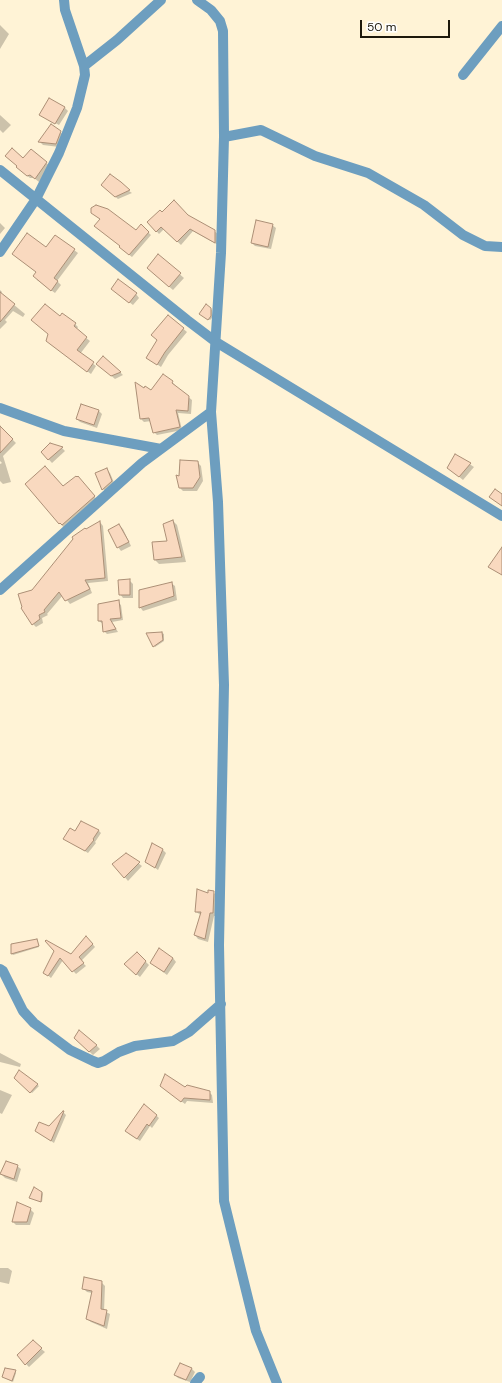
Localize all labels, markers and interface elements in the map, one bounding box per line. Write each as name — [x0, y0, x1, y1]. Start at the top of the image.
scale bar — [362, 12, 452, 38]
text: 50 m — [367, 19, 396, 35]

